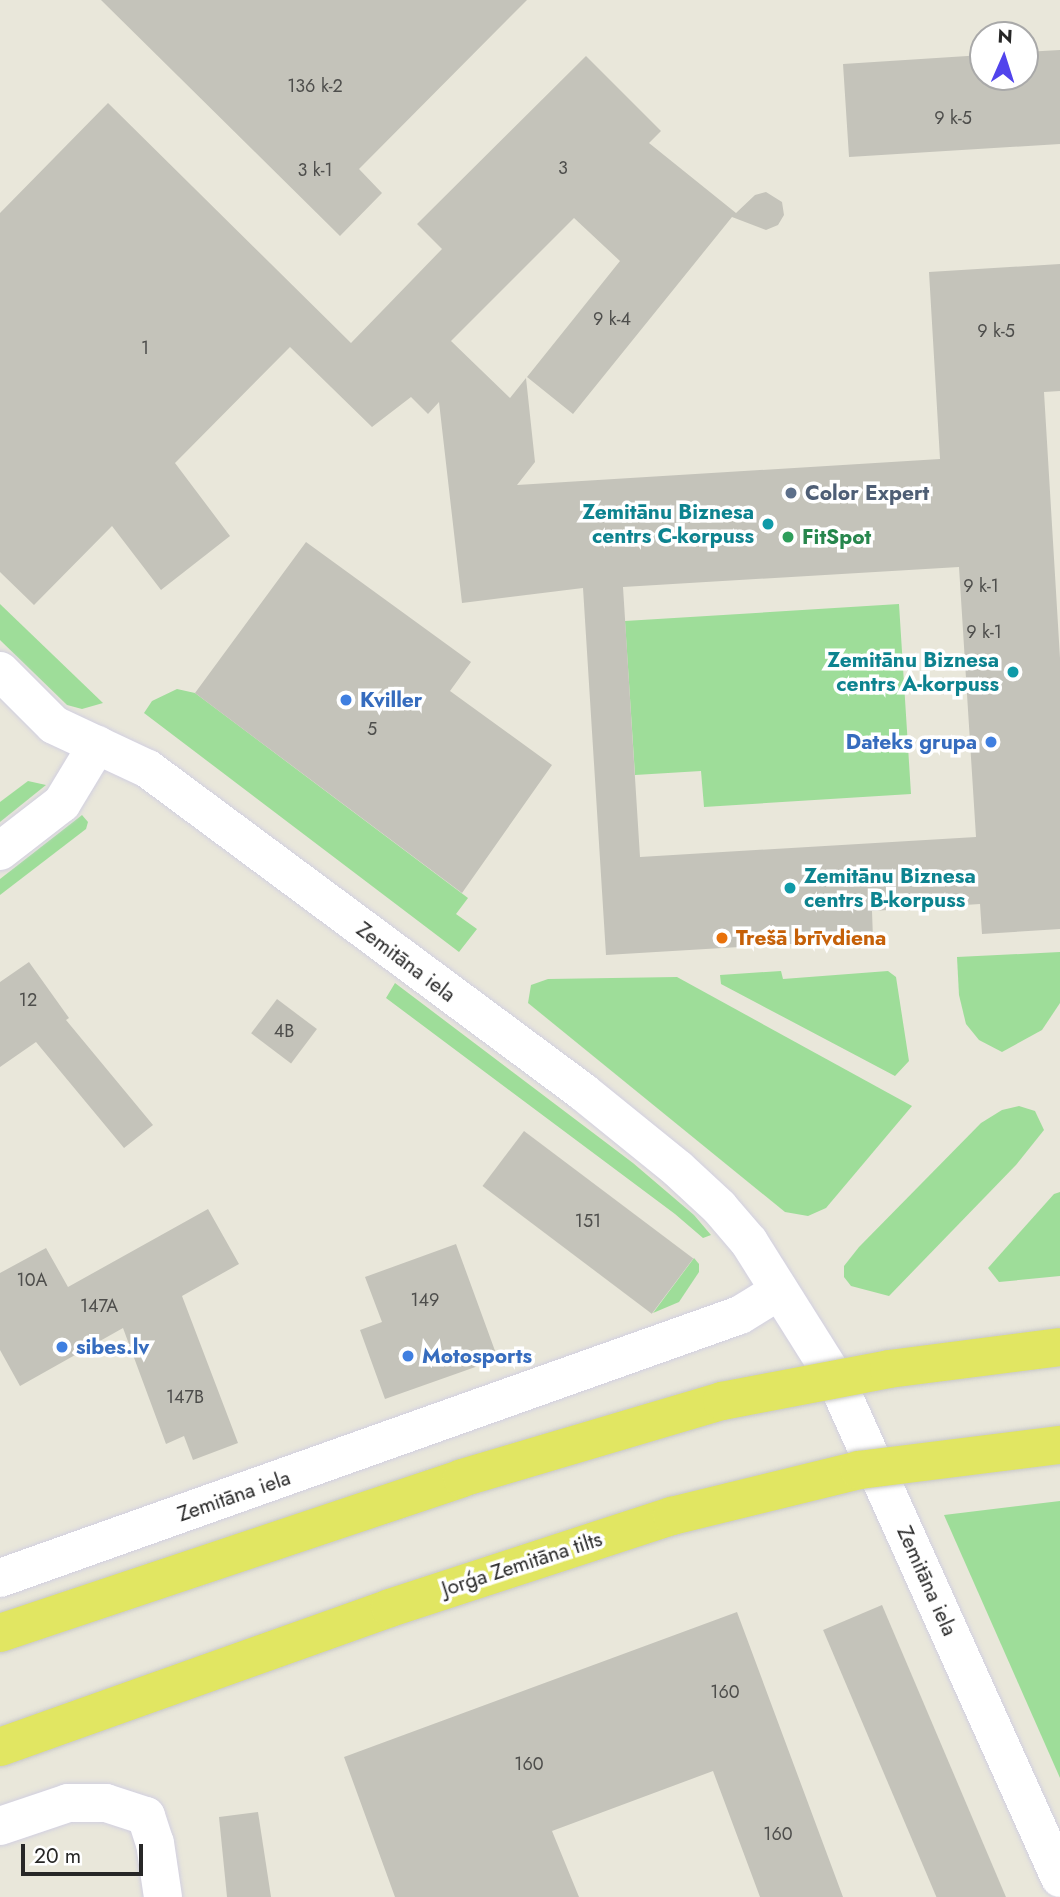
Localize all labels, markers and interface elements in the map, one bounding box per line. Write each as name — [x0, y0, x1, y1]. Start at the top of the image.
north arrow — [969, 21, 1039, 91]
text: N — [997, 23, 1013, 50]
house number: 136 k-2 — [287, 75, 343, 97]
house number: 9 k-5 — [934, 107, 972, 129]
house number: 3 — [558, 157, 568, 179]
house number: 3 k-1 — [297, 159, 333, 181]
house number: 9 k-4 — [593, 308, 631, 330]
house number: 9 k-5 — [977, 320, 1015, 342]
house number: 1 — [141, 337, 149, 359]
place label: Color Expert — [805, 480, 929, 506]
marker: Color Expert — [783, 485, 799, 501]
place label: Zemitānu Biznesa centrs C-korpuss — [582, 499, 754, 549]
marker: Zemitānu Biznesa centrs C-korpuss — [760, 516, 776, 532]
place label: FitSpot — [802, 524, 871, 550]
marker: FitSpot — [780, 529, 796, 545]
house number: 9 k-1 — [963, 575, 999, 597]
house number: 9 k-1 — [966, 621, 1002, 643]
place label: Zemitānu Biznesa centrs A-korpuss — [827, 647, 999, 697]
marker: Zemitānu Biznesa centrs A-korpuss — [1005, 664, 1021, 680]
place label: Kviller — [360, 687, 422, 713]
marker: Kviller — [338, 692, 354, 708]
house number: 5 — [367, 718, 377, 740]
place label: Dateks grupa — [846, 729, 977, 755]
marker: Dateks grupa — [983, 734, 999, 750]
place label: Zemitānu Biznesa centrs B-korpuss — [804, 863, 976, 913]
marker: Zemitānu Biznesa centrs B-korpuss — [782, 880, 798, 896]
street label: Zemitāna iela — [352, 917, 460, 1007]
place label: Trešā brīvdiena — [736, 925, 886, 951]
marker: Trešā brīvdiena — [714, 930, 730, 946]
house number: 12 — [19, 989, 37, 1011]
house number: 4B — [274, 1020, 294, 1042]
house number: 151 — [575, 1210, 601, 1232]
house number: 10A — [17, 1269, 47, 1291]
house number: 149 — [411, 1289, 439, 1311]
house number: 147A — [80, 1295, 118, 1317]
place label: sibes.lv — [76, 1334, 149, 1360]
marker: sibes.lv — [54, 1339, 70, 1355]
place label: Motosports — [422, 1343, 532, 1369]
marker: Motosports — [400, 1348, 416, 1364]
house number: 147B — [166, 1386, 204, 1408]
street label: Zemitāna iela — [174, 1465, 294, 1527]
street label: Zemitāna iela — [892, 1522, 962, 1640]
street label: Jorģa Zemitāna tilts — [439, 1526, 605, 1602]
house number: 160 — [710, 1681, 740, 1703]
house number: 160 — [514, 1753, 544, 1775]
house number: 160 — [763, 1823, 793, 1845]
scale bar — [24, 1830, 147, 1874]
text: 20 m — [34, 1841, 81, 1871]

